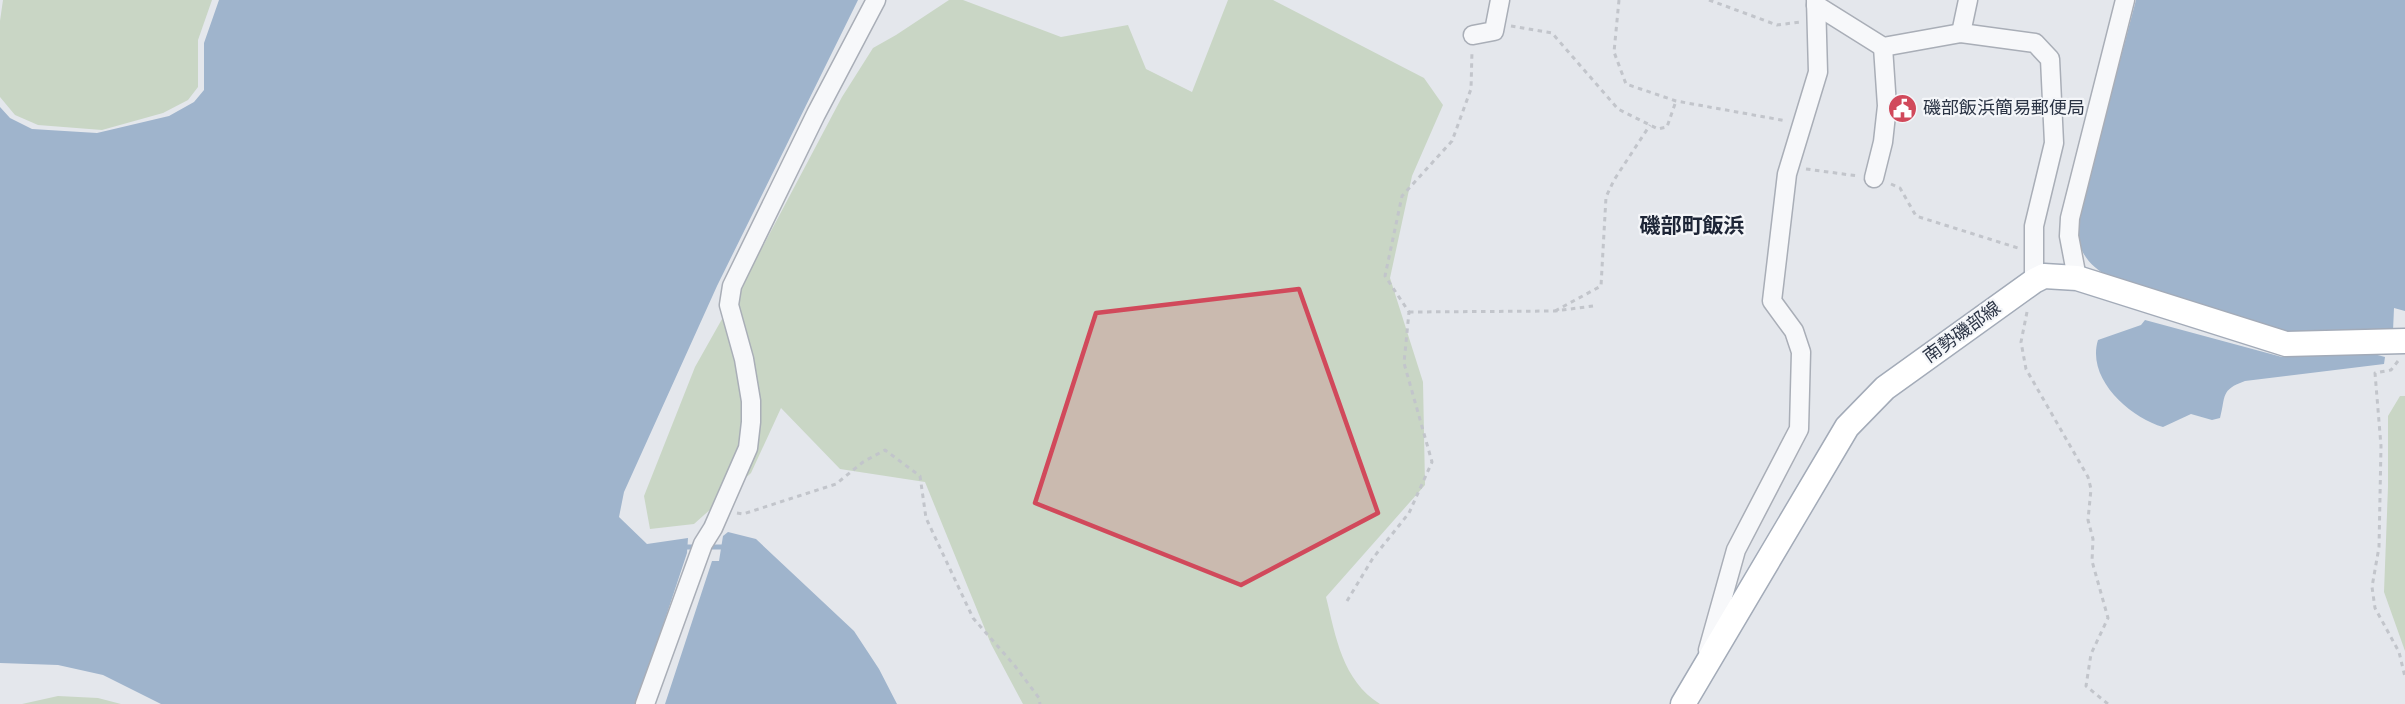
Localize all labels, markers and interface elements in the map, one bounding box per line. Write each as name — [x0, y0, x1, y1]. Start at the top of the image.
public building icon: 磯部飯浜簡易郵便局 — [1886, 92, 1918, 124]
place label: 磯部飯浜簡易郵便局 — [1923, 96, 2085, 119]
district label: 磯部町飯浜 — [1640, 211, 1745, 239]
street label: 南勢磯部線 — [1919, 296, 2005, 367]

